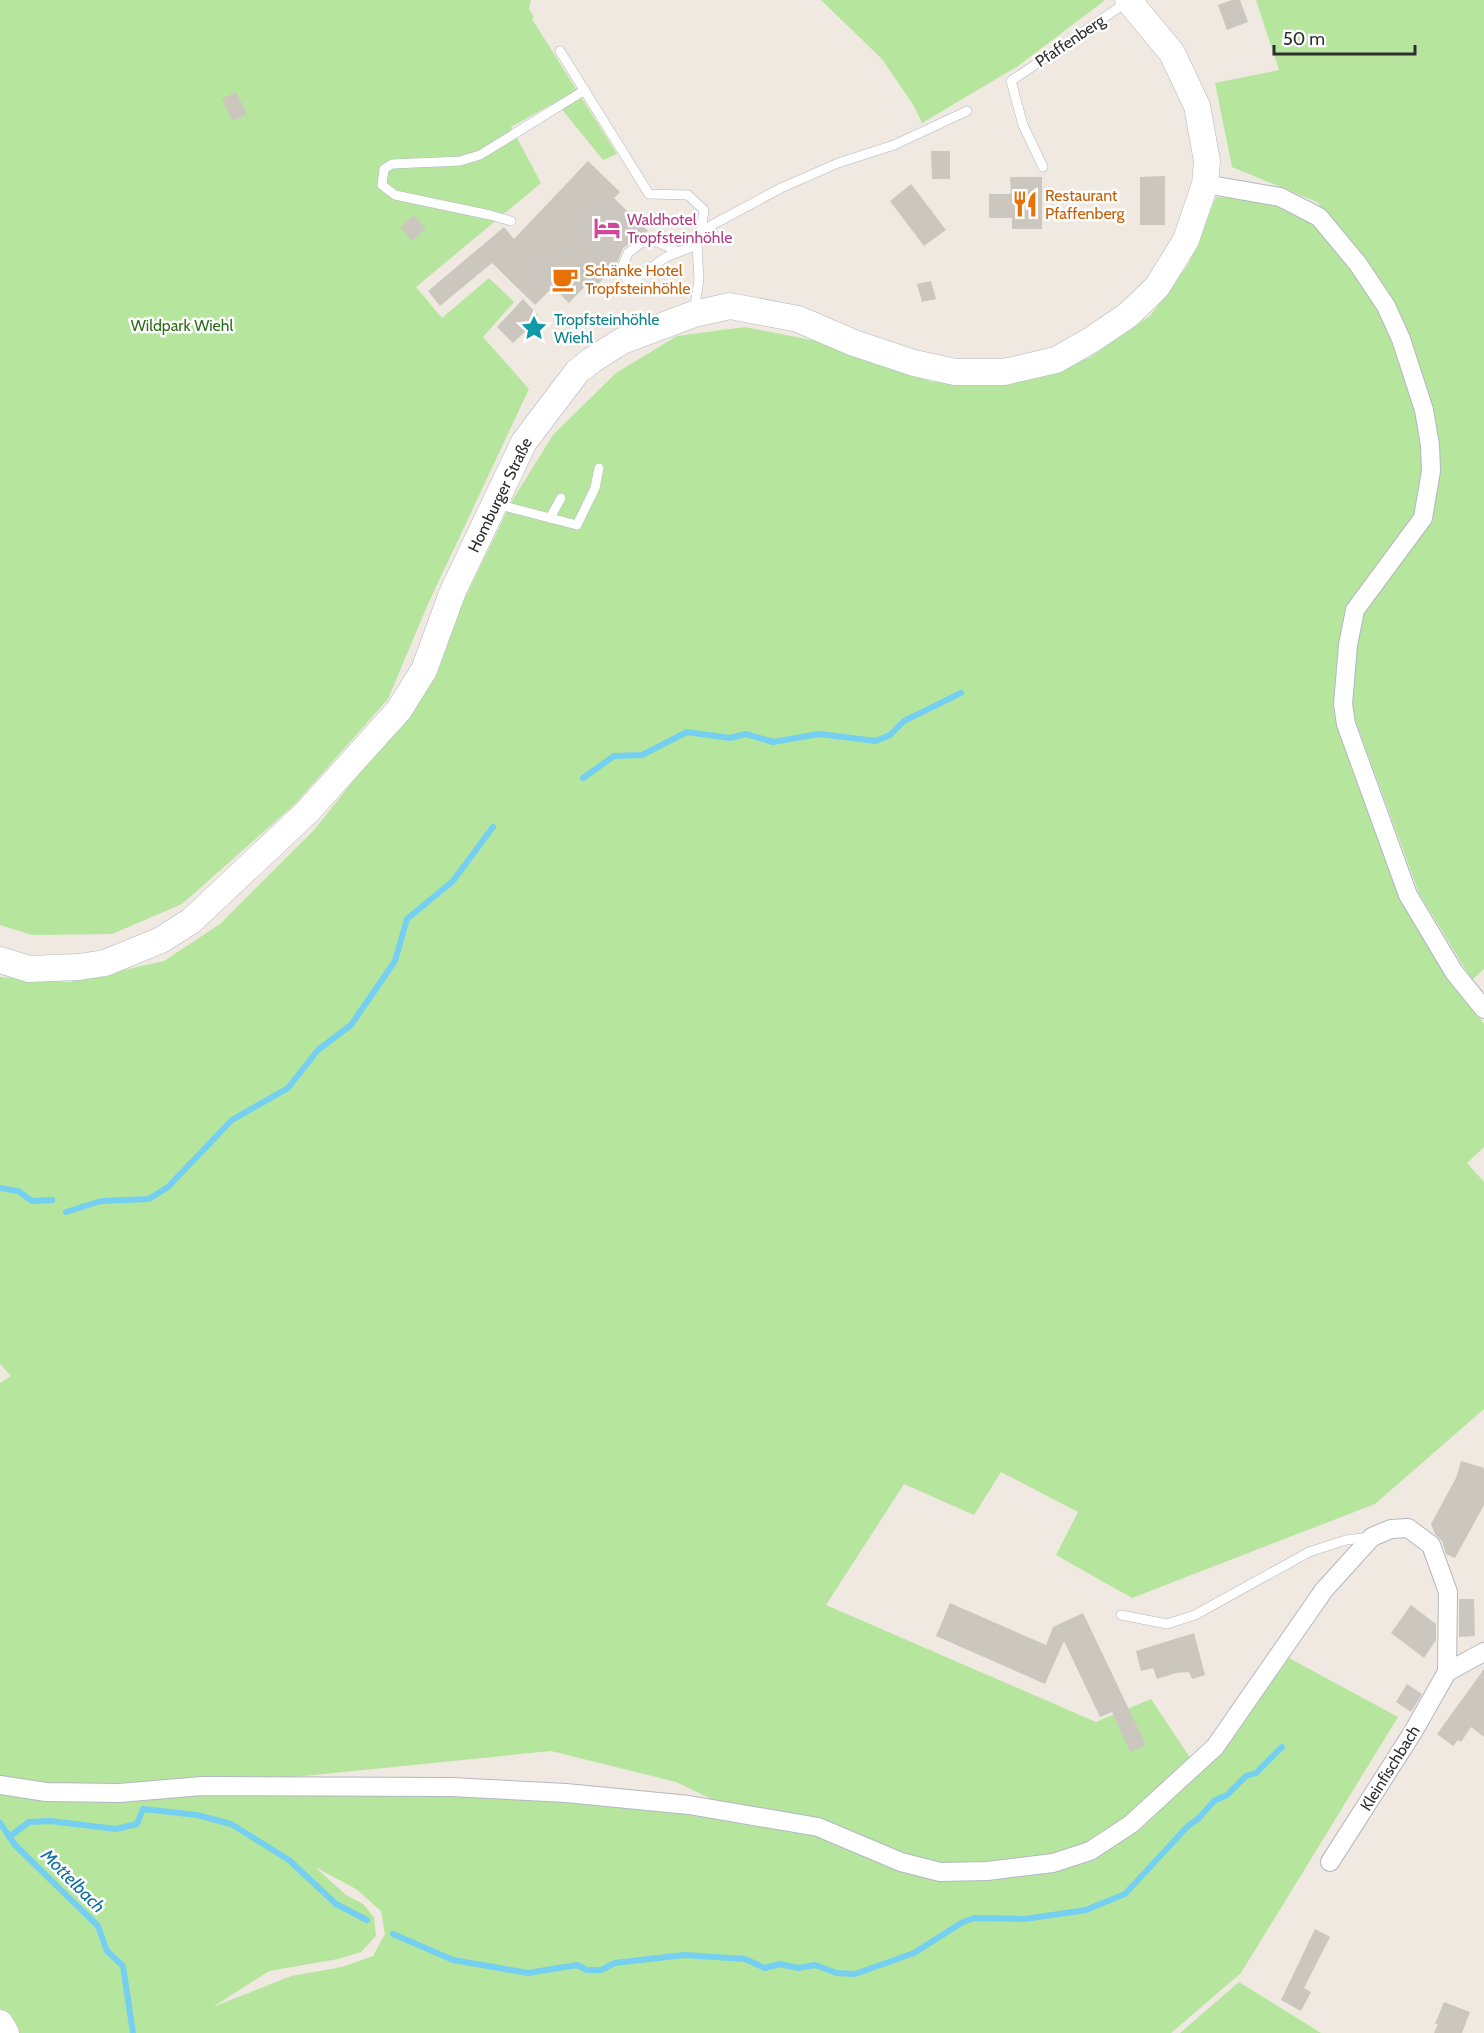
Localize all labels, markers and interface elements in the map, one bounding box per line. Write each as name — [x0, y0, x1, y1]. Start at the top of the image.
street label: Pfaffenberg — [1032, 10, 1109, 71]
scale bar — [1274, 18, 1415, 56]
text: 50 m — [1283, 28, 1325, 50]
place label: Restaurant Pfaffenberg — [1045, 186, 1126, 223]
restaurant icon: Restaurant Pfaffenberg — [1010, 189, 1040, 219]
place label: Waldhotel Tropfsteinhöhle — [627, 210, 732, 247]
hotel icon: Waldhotel Tropfsteinhöhle — [592, 213, 622, 243]
place label: Schänke Hotel Tropfsteinhöhle — [585, 261, 690, 298]
cafe icon: Schänke Hotel Tropfsteinhöhle — [550, 264, 580, 294]
place label: Tropfsteinhöhle Wiehl — [554, 310, 659, 347]
place icon: Tropfsteinhöhle Wiehl — [519, 313, 549, 343]
park label: Wildpark Wiehl — [131, 316, 233, 335]
street label: Homburger Straße — [464, 434, 536, 556]
street label: Kleinfischbach — [1356, 1722, 1424, 1814]
water label: Mottelbach — [36, 1844, 110, 1918]

